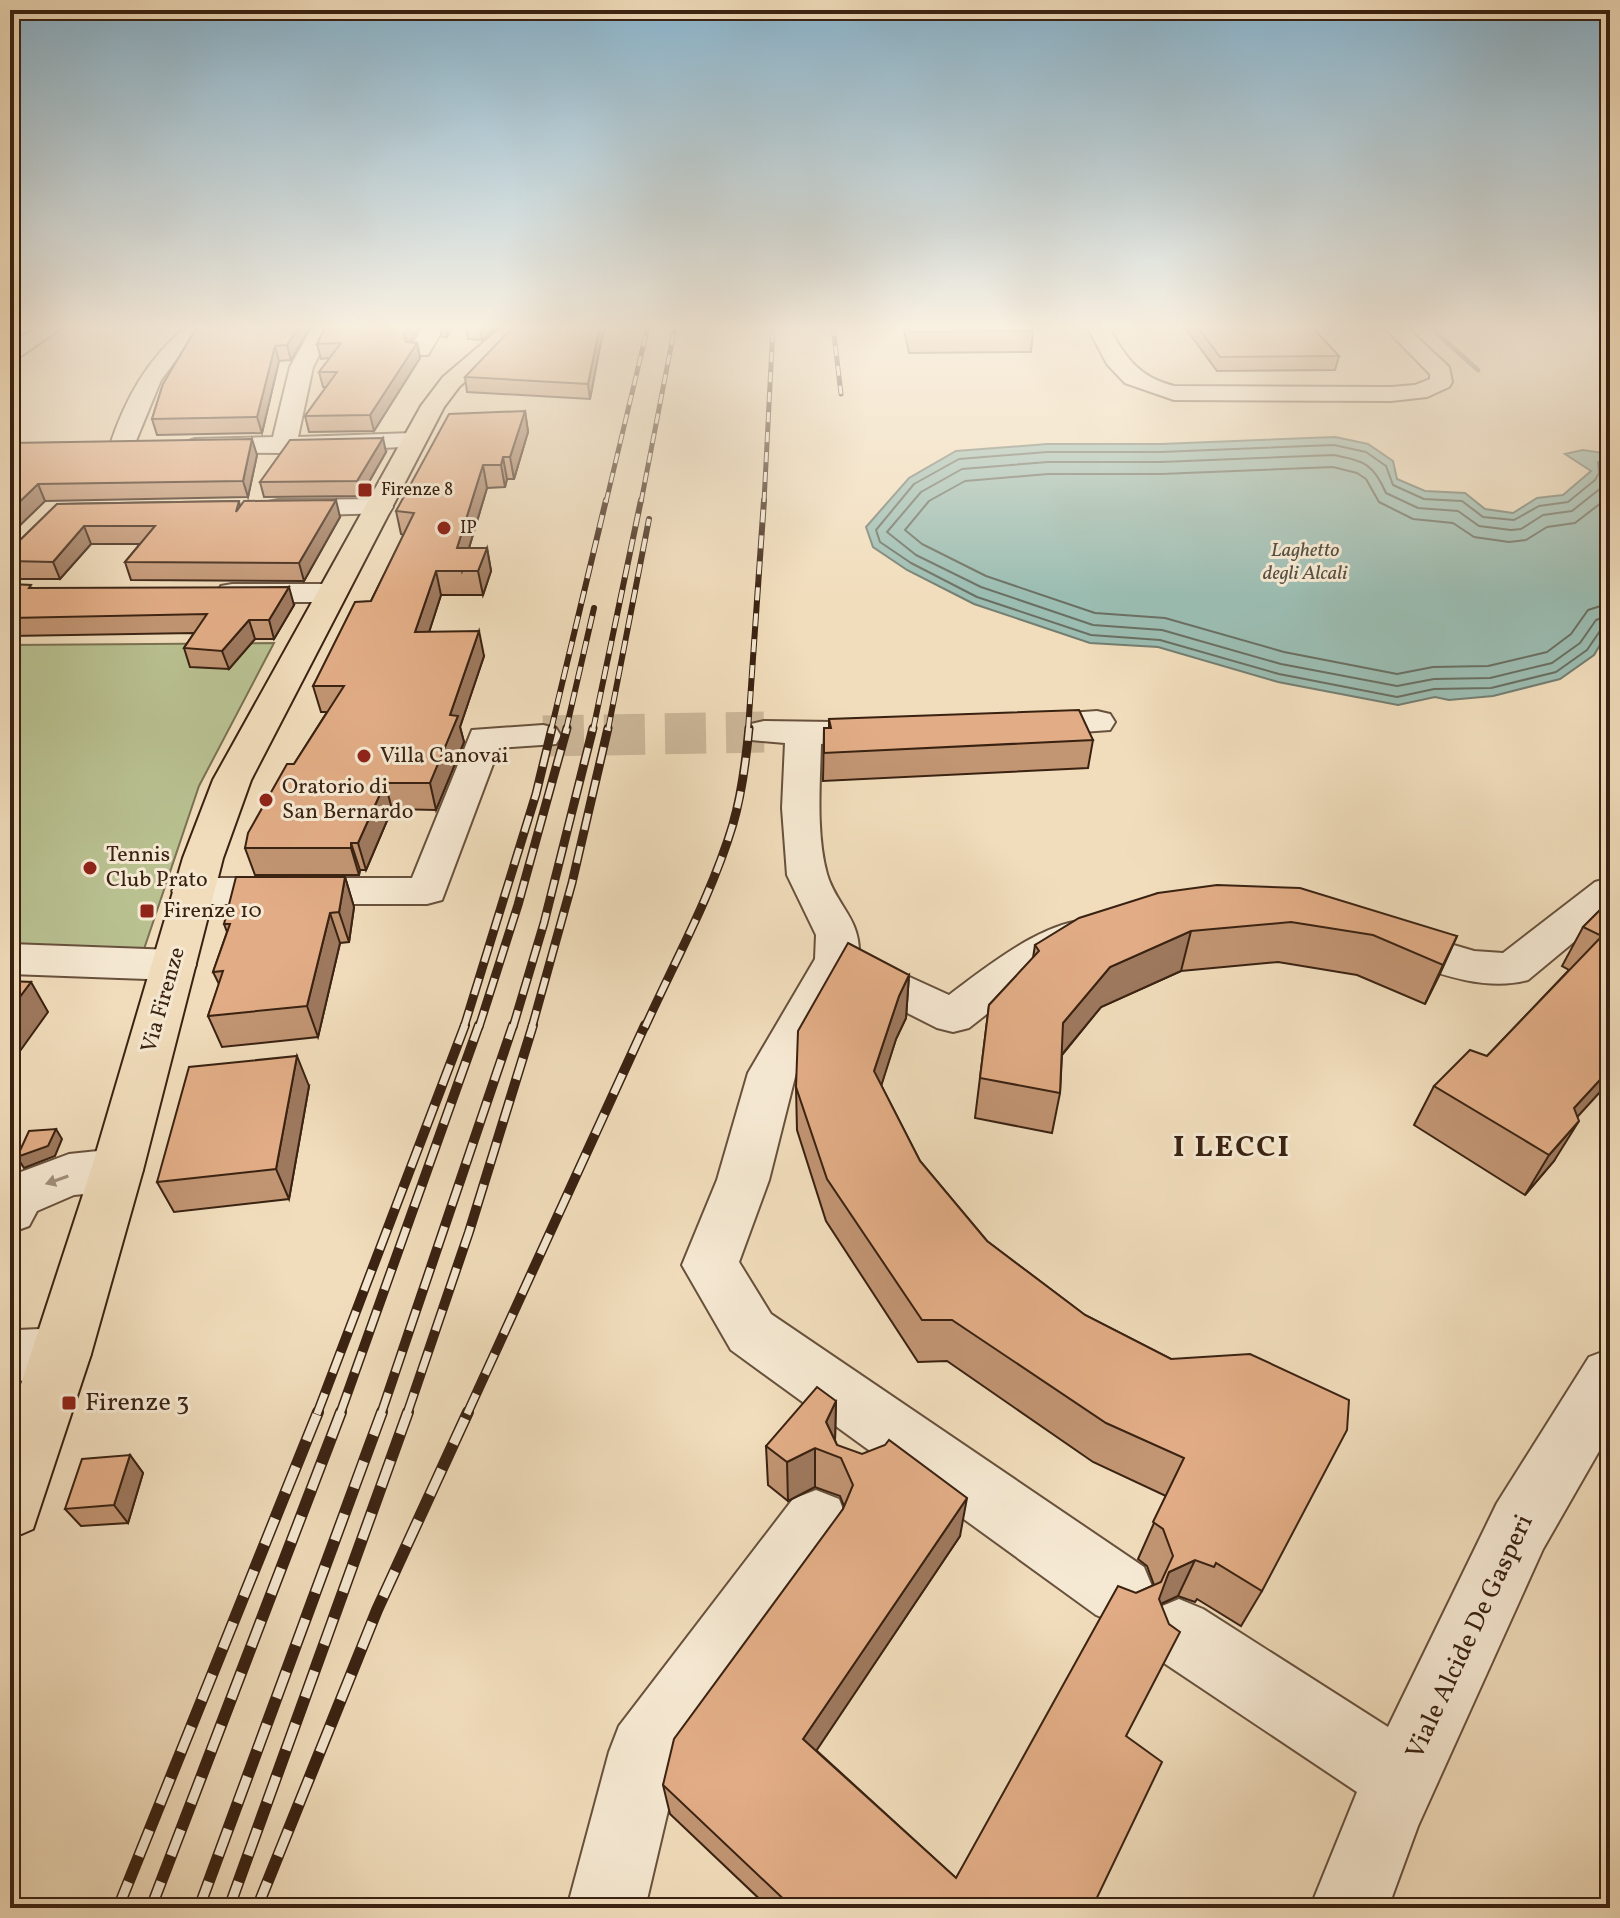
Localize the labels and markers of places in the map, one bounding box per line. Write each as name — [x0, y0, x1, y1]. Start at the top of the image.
place label: Firenze 8 — [381, 478, 453, 503]
marker: Firenze 8 — [356, 481, 374, 499]
place label: IP — [460, 516, 477, 541]
marker: IP — [435, 519, 453, 537]
place label: Villa Canovai — [380, 741, 508, 772]
marker: Villa Canovai — [355, 747, 373, 765]
place label: Oratorio di San Bernardo — [282, 772, 413, 828]
marker: Oratorio di San Bernardo — [257, 791, 275, 809]
place label: Tennis Club Prato — [106, 840, 208, 896]
marker: Tennis Club Prato — [81, 859, 99, 877]
place label: Firenze 10 — [163, 896, 262, 927]
marker: Firenze 10 — [138, 902, 156, 920]
place label: Firenze 3 — [85, 1385, 189, 1421]
marker: Firenze 3 — [60, 1394, 78, 1412]

